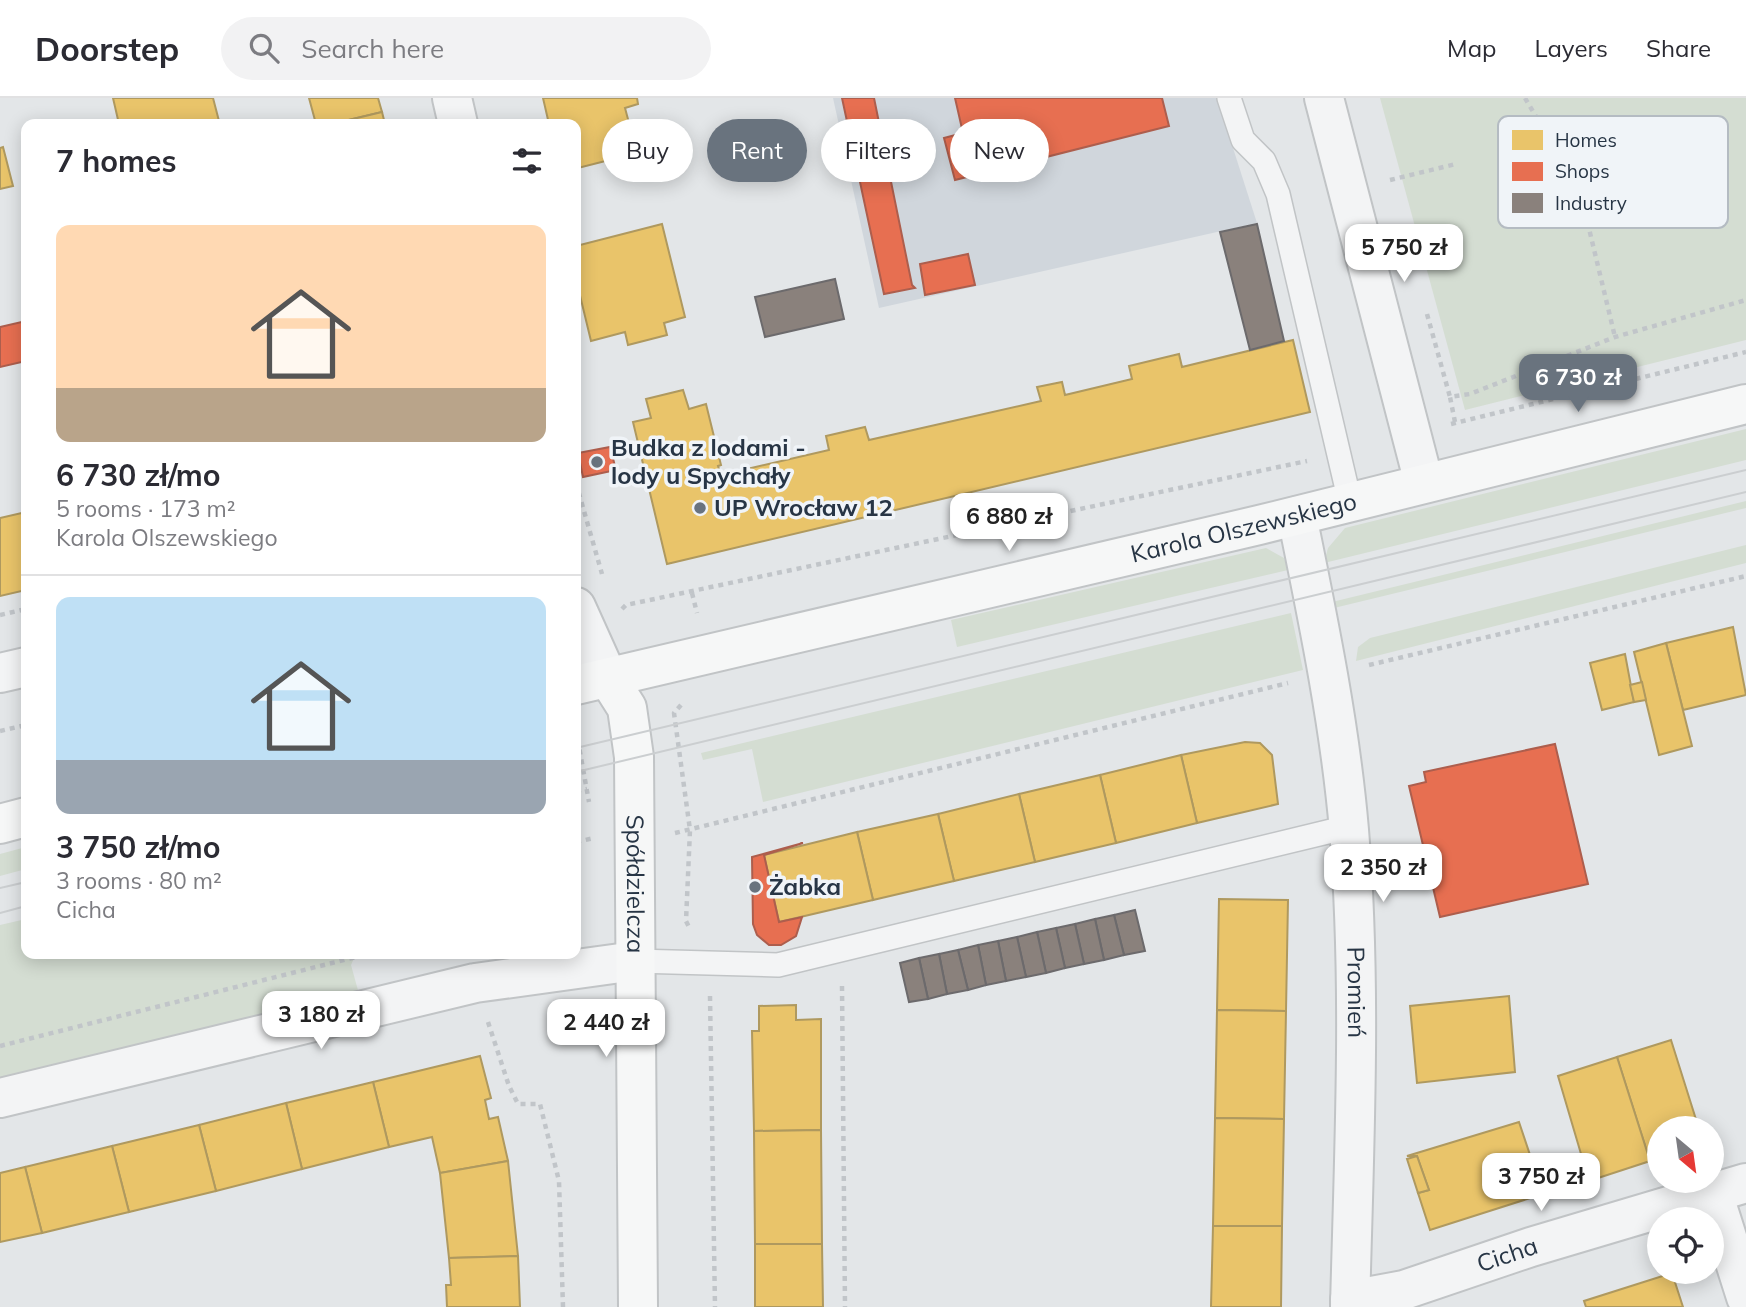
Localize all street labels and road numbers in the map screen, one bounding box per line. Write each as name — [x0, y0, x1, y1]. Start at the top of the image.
street label: Karola Olszewskiego — [1128, 485, 1360, 569]
street label: Spółdzielcza — [620, 814, 651, 953]
street label: Promień — [1341, 946, 1372, 1038]
street label: Cicha — [1473, 1230, 1541, 1278]

